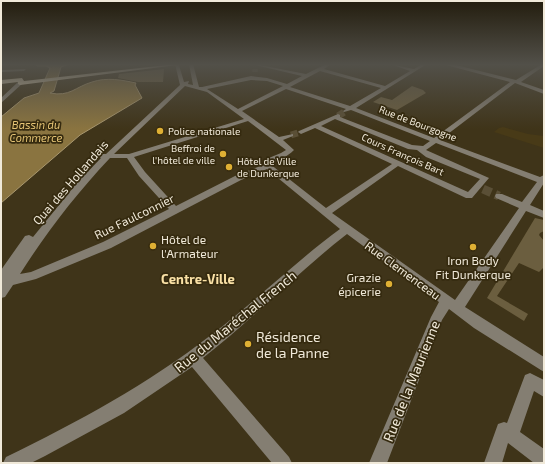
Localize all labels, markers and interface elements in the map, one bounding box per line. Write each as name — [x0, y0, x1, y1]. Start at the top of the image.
street label: Rue de Bourgogne — [377, 103, 459, 143]
water label: Bassin du Commerce — [10, 118, 63, 144]
place label: Police nationale — [168, 125, 240, 137]
marker: Police nationale — [155, 126, 165, 136]
street label: Cours François Bart — [360, 130, 446, 179]
street label: Quai des Hollandais — [30, 137, 111, 228]
place label: Beffroi de l'hôtel de ville — [152, 142, 215, 166]
marker: Beffroi de l'hôtel de ville — [218, 149, 228, 159]
place label: Hôtel de Ville de Dunkerque — [237, 155, 299, 179]
marker: Hôtel de Ville de Dunkerque — [224, 162, 234, 172]
street label: Rue Faulconnier — [92, 190, 176, 241]
place label: Hôtel de l'Armateur — [161, 232, 219, 260]
street label: Rue Clemenceau — [363, 238, 443, 302]
marker: Hôtel de l'Armateur — [148, 241, 158, 251]
marker: Iron Body Fit Dunkerque — [468, 242, 478, 252]
place label: Iron Body Fit Dunkerque — [435, 253, 511, 281]
street label: Rue du Maréchal French — [170, 266, 300, 376]
place label: Grazie épicerie — [338, 270, 381, 298]
district label: Centre-Ville — [161, 271, 235, 287]
marker: Grazie épicerie — [384, 279, 394, 289]
street label: Rue de la Maurienne — [379, 318, 443, 444]
place label: Résidence de la Panne — [256, 328, 329, 361]
marker: Résidence de la Panne — [243, 339, 253, 349]

